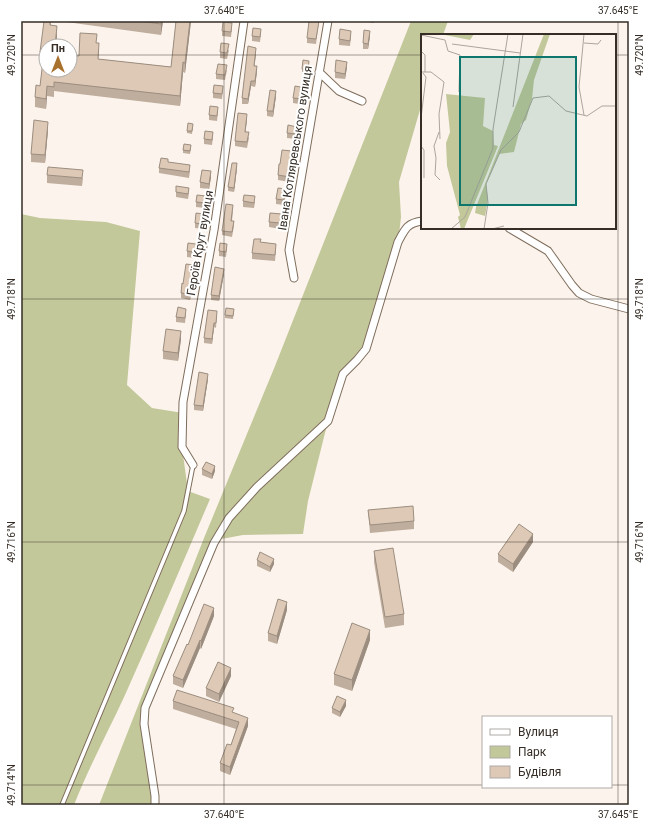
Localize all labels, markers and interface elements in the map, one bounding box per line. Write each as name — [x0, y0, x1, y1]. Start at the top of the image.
text: 37.640°E — [204, 5, 244, 16]
text: 37.645°E — [598, 5, 638, 16]
text: 49.720°N — [6, 34, 17, 76]
inset map — [421, 34, 616, 229]
text: 49.720°N — [634, 34, 645, 76]
north arrow — [38, 38, 78, 78]
text: Пн — [51, 42, 65, 55]
street label: Івана Котляревського вулиця — [275, 65, 315, 231]
street label: Героїв Крут вулиця — [184, 189, 216, 297]
text: 49.718°N — [6, 278, 17, 320]
text: 49.718°N — [634, 278, 645, 320]
text: 49.716°N — [6, 521, 17, 563]
text: 49.716°N — [634, 521, 645, 563]
legend — [482, 716, 612, 788]
text: Вулиця — [518, 725, 559, 739]
text: Парк — [518, 745, 547, 759]
text: 49.714°N — [6, 764, 17, 806]
text: Будівля — [518, 765, 561, 779]
text: 37.640°E — [204, 809, 244, 820]
text: 37.645°E — [598, 809, 638, 820]

